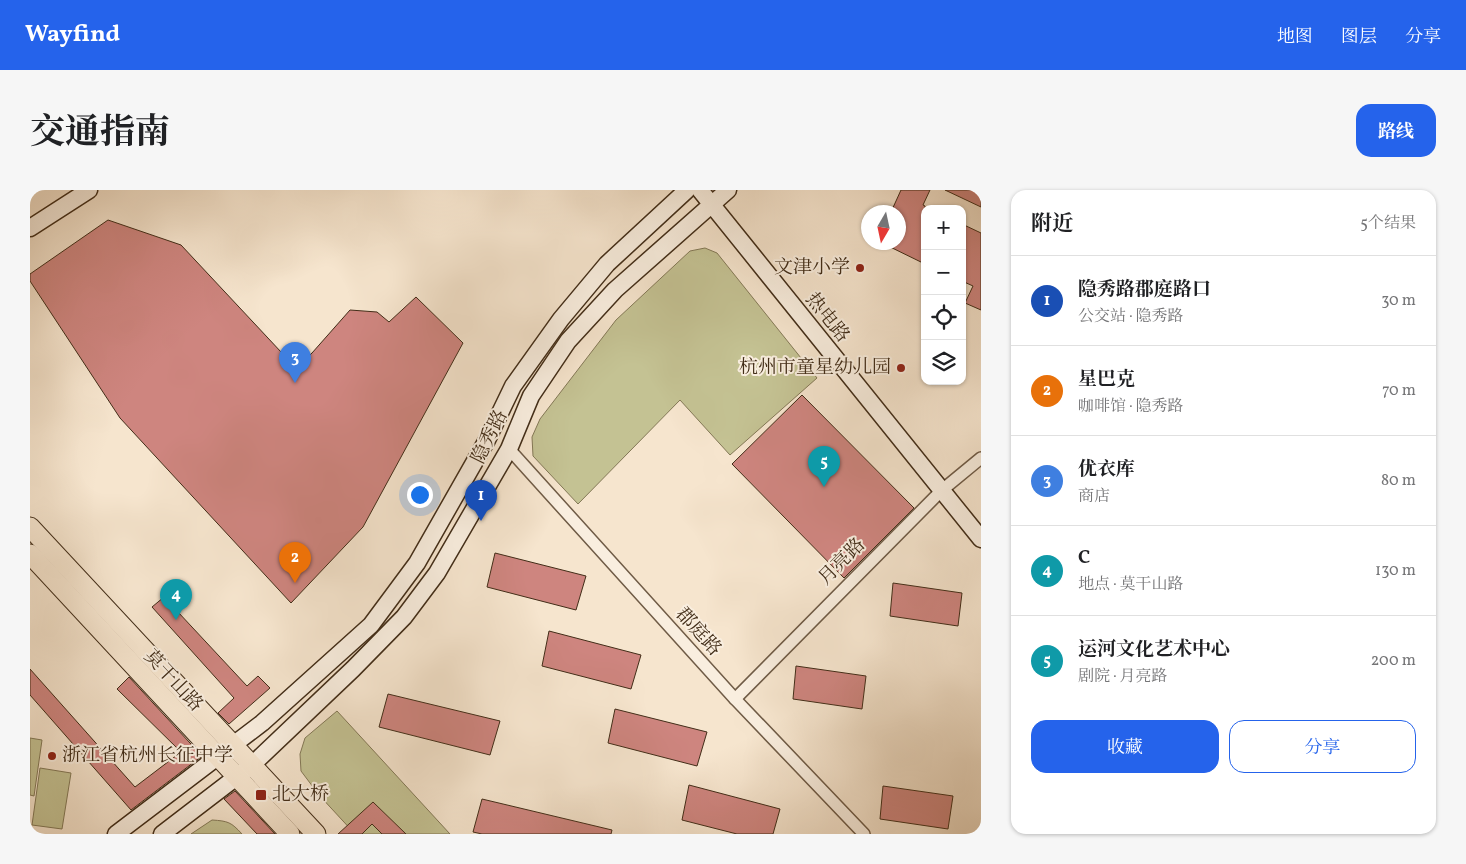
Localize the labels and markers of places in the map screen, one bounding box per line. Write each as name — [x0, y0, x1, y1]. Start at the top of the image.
place label: 文津小学 — [774, 255, 850, 281]
marker: 文津小学 — [854, 262, 866, 274]
pin: 3 — [279, 342, 311, 383]
place label: 杭州市童星幼儿园 — [739, 355, 891, 381]
marker: 杭州市童星幼儿园 — [895, 362, 907, 374]
pin: 5 — [808, 446, 840, 487]
pin: 1 — [465, 480, 497, 521]
pin: 2 — [279, 542, 311, 583]
pin: 4 — [160, 579, 192, 620]
place label: 浙江省杭州长征中学 — [62, 743, 233, 769]
marker: 浙江省杭州长征中学 — [46, 750, 58, 762]
place label: 北大桥 — [272, 782, 329, 808]
marker: 北大桥 — [254, 788, 268, 802]

